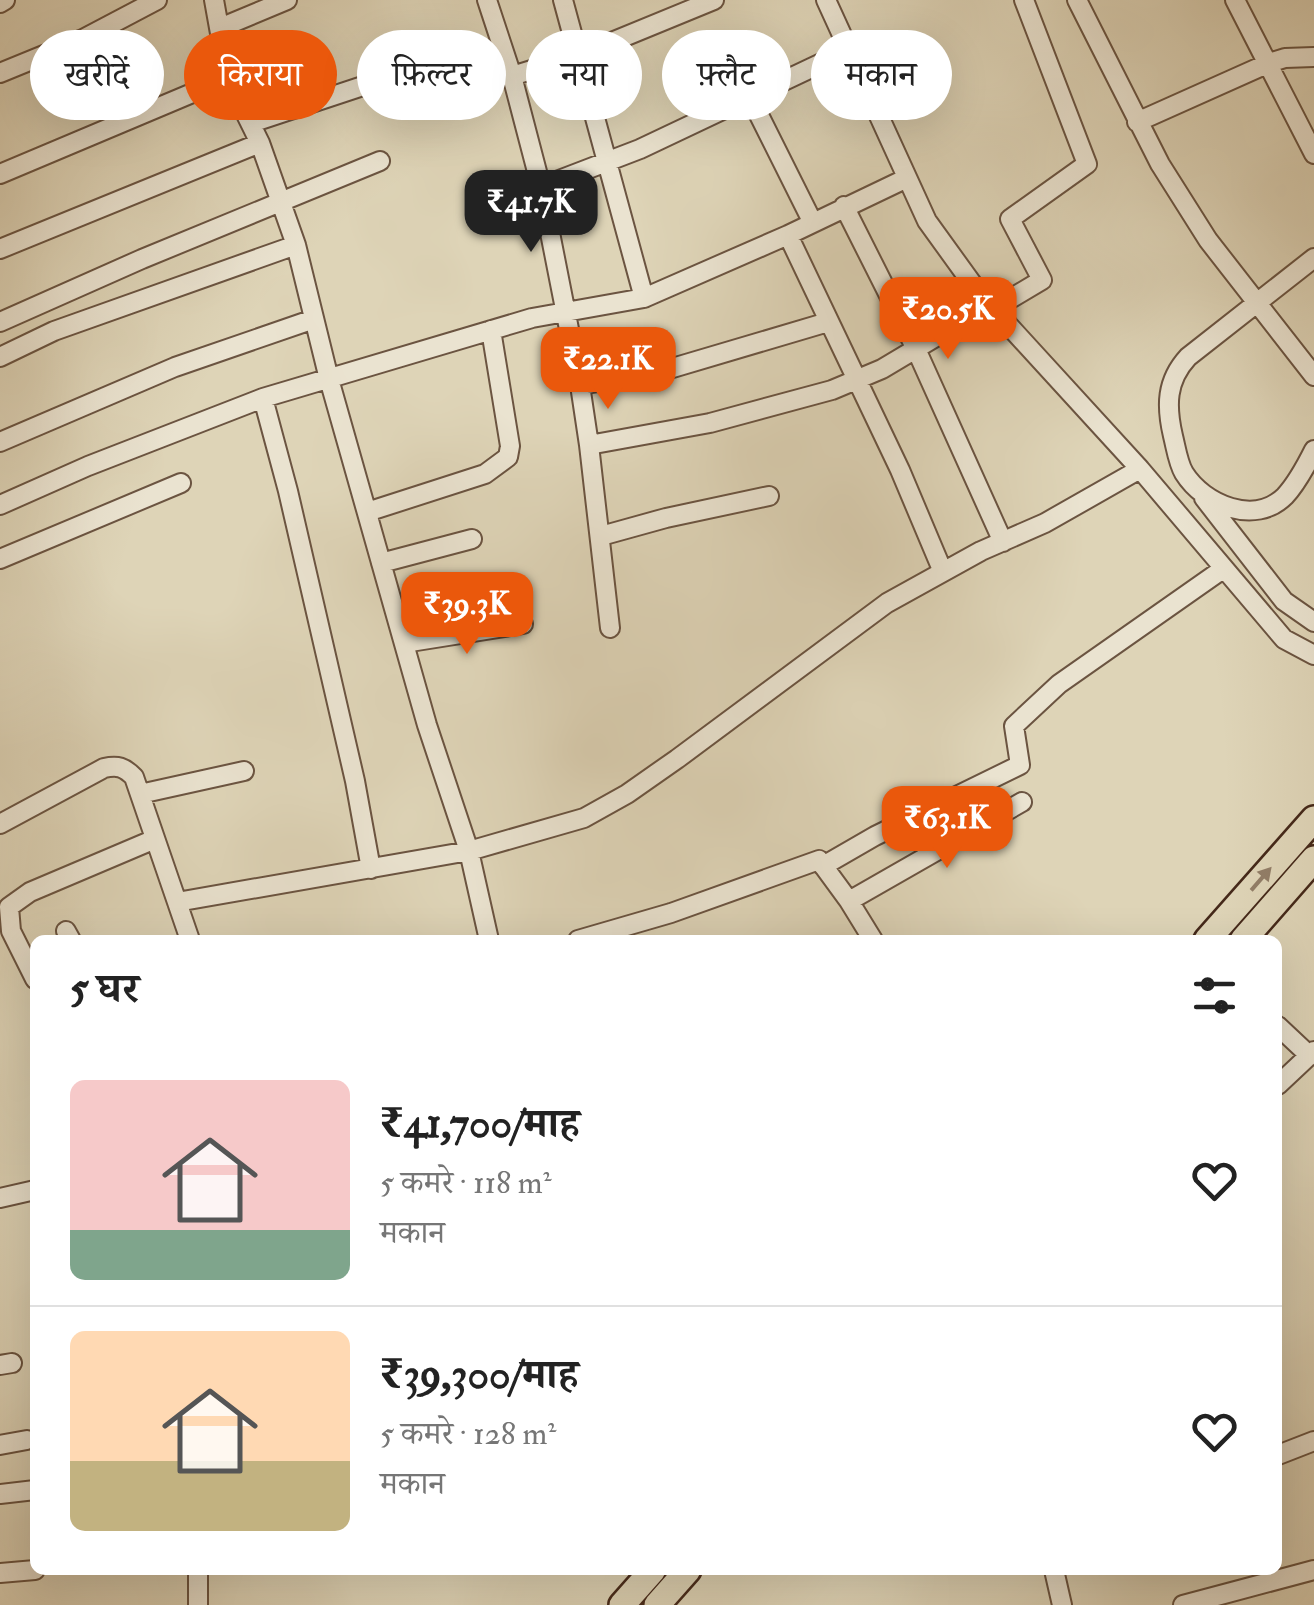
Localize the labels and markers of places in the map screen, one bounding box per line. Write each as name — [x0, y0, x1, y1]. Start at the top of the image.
pin: ₹41.7K — [450, 170, 612, 255]
pin: ₹20.5K — [867, 277, 1029, 362]
pin: ₹22.1K — [527, 327, 689, 412]
pin: ₹39.3K — [386, 572, 548, 657]
pin: ₹63.1K — [866, 786, 1028, 871]

